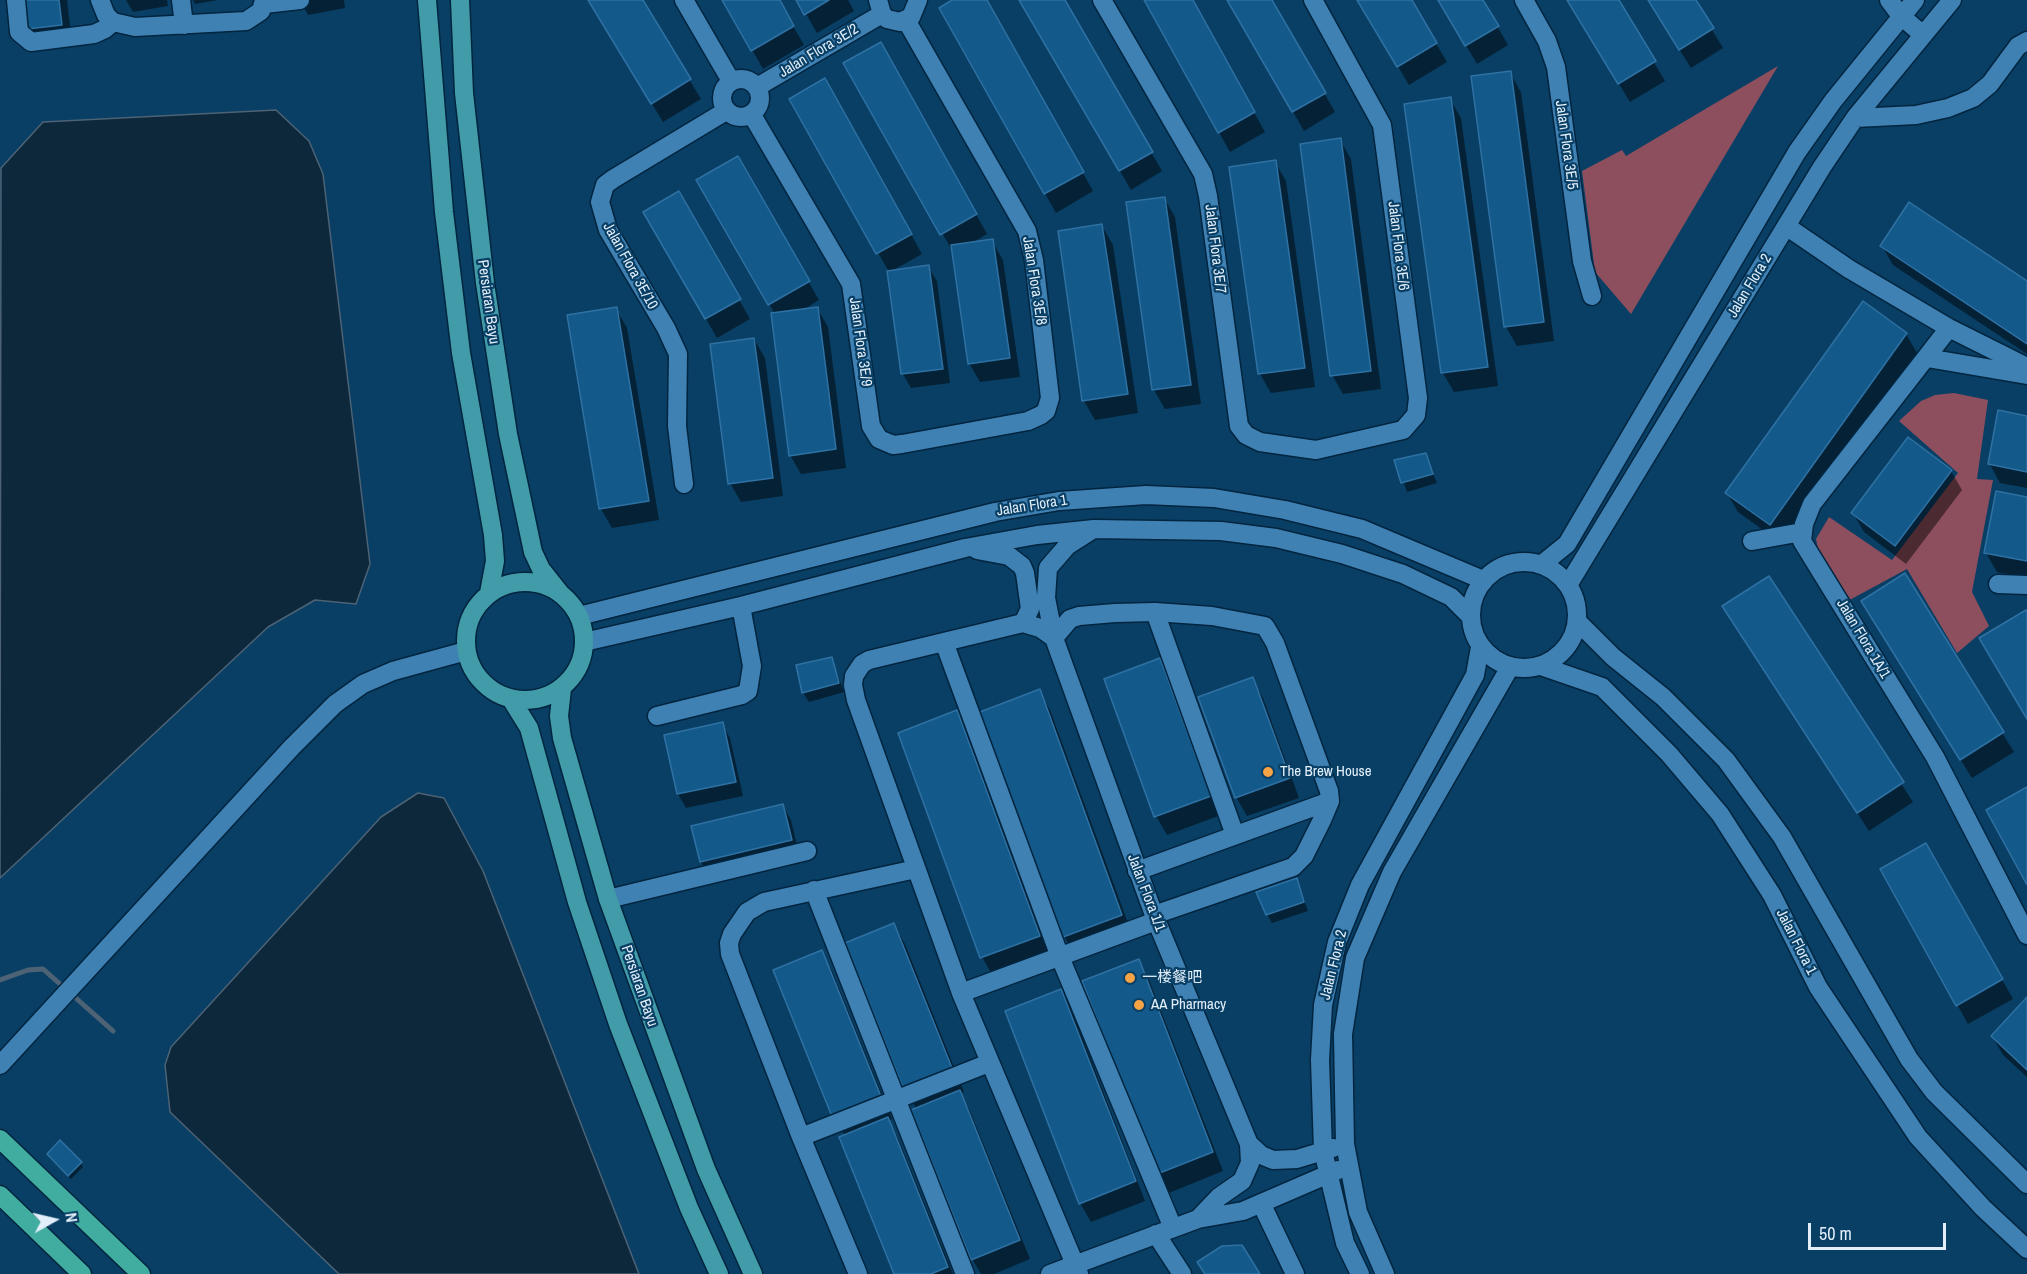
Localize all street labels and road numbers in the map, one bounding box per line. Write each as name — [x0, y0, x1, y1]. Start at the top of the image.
street label: Jalan Flora 3E/2 — [776, 20, 862, 82]
street label: Jalan Flora 3E/5 — [1551, 99, 1581, 191]
street label: Jalan Flora 3E/6 — [1384, 200, 1412, 292]
street label: Jalan Flora 3E/7 — [1201, 203, 1229, 295]
street label: Jalan Flora 3E/10 — [599, 219, 661, 313]
street label: Jalan Flora 3E/8 — [1018, 235, 1050, 327]
street label: Jalan Flora 2 — [1724, 251, 1776, 321]
street label: Persiaran Bayu — [473, 259, 503, 345]
street label: Jalan Flora 3E/9 — [845, 296, 875, 388]
street label: Jalan Flora 1 — [995, 492, 1069, 520]
street label: Jalan Flora 1A/1 — [1832, 596, 1894, 682]
street label: Jalan Flora 1/1 — [1123, 852, 1169, 934]
street label: Jalan Flora 1 — [1772, 906, 1820, 978]
street label: Jalan Flora 2 — [1317, 928, 1351, 1002]
street label: Persiaran Bayu — [617, 943, 661, 1029]

